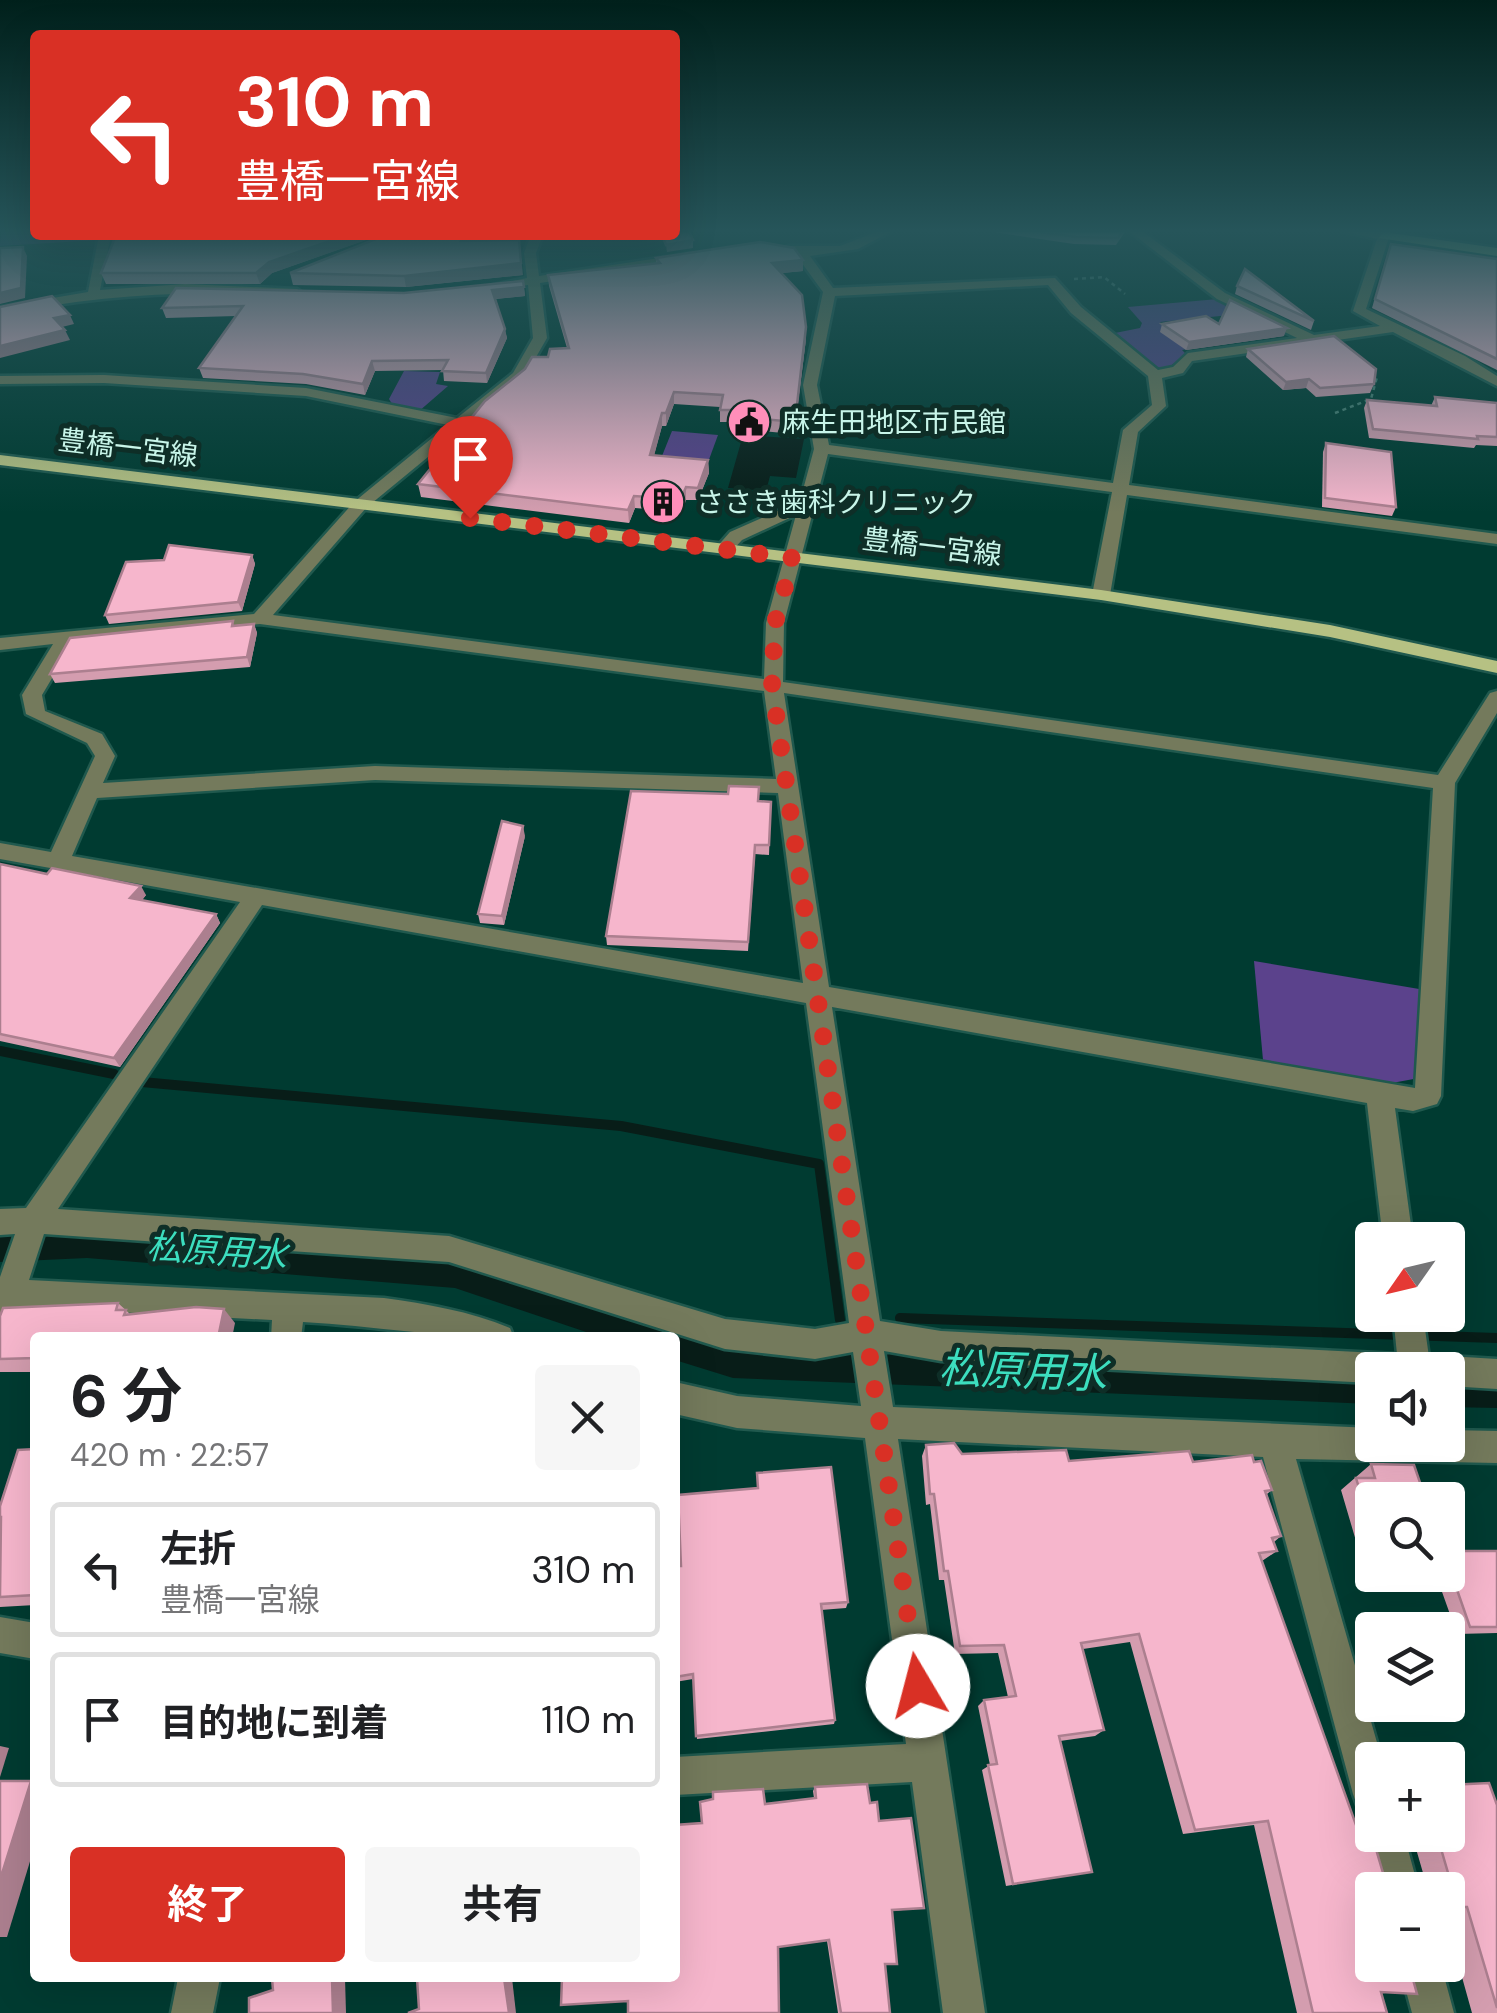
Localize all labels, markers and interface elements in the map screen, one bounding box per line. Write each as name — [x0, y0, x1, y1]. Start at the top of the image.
text: 310 m — [235, 57, 434, 148]
icon: left — [70, 70, 200, 200]
text: 豊橋一宮線 — [235, 152, 460, 211]
public building icon: 麻生田地区市民館 — [726, 399, 772, 445]
place label: 麻生田地区市民館 — [782, 404, 1006, 441]
pin — [428, 416, 513, 519]
street label: 豊橋一宮線 — [56, 421, 200, 475]
icon: arrive — [443, 431, 498, 486]
building icon: ささき歯科クリニック — [640, 479, 686, 525]
place label: ささき歯科クリニック — [696, 484, 976, 521]
street label: 豊橋一宮線 — [860, 520, 1004, 574]
north arrow — [1355, 1222, 1465, 1332]
map controls — [1355, 1222, 1465, 1982]
water label: 松原用水 — [146, 1223, 292, 1279]
water label: 松原用水 — [938, 1341, 1112, 1402]
button: sound — [1355, 1352, 1465, 1462]
text: 6 分 — [70, 1357, 182, 1436]
button: close — [535, 1365, 640, 1470]
text: 420 m · 22:57 — [70, 1434, 269, 1476]
button: search — [1355, 1482, 1465, 1592]
text: 左折 — [160, 1524, 236, 1574]
icon: left — [75, 1542, 130, 1597]
text: 310 m — [531, 1545, 635, 1595]
text: 豊橋一宮線 — [160, 1579, 320, 1621]
button: layers — [1355, 1612, 1465, 1722]
position arrow — [866, 1634, 970, 1738]
icon: arrive — [75, 1692, 130, 1747]
text: 110 m — [541, 1695, 635, 1745]
text: 目的地に到着 — [160, 1698, 388, 1748]
button: + — [1355, 1742, 1465, 1852]
button: 終了 — [70, 1847, 345, 1962]
button: 共有 — [365, 1847, 640, 1962]
button: − — [1355, 1872, 1465, 1982]

